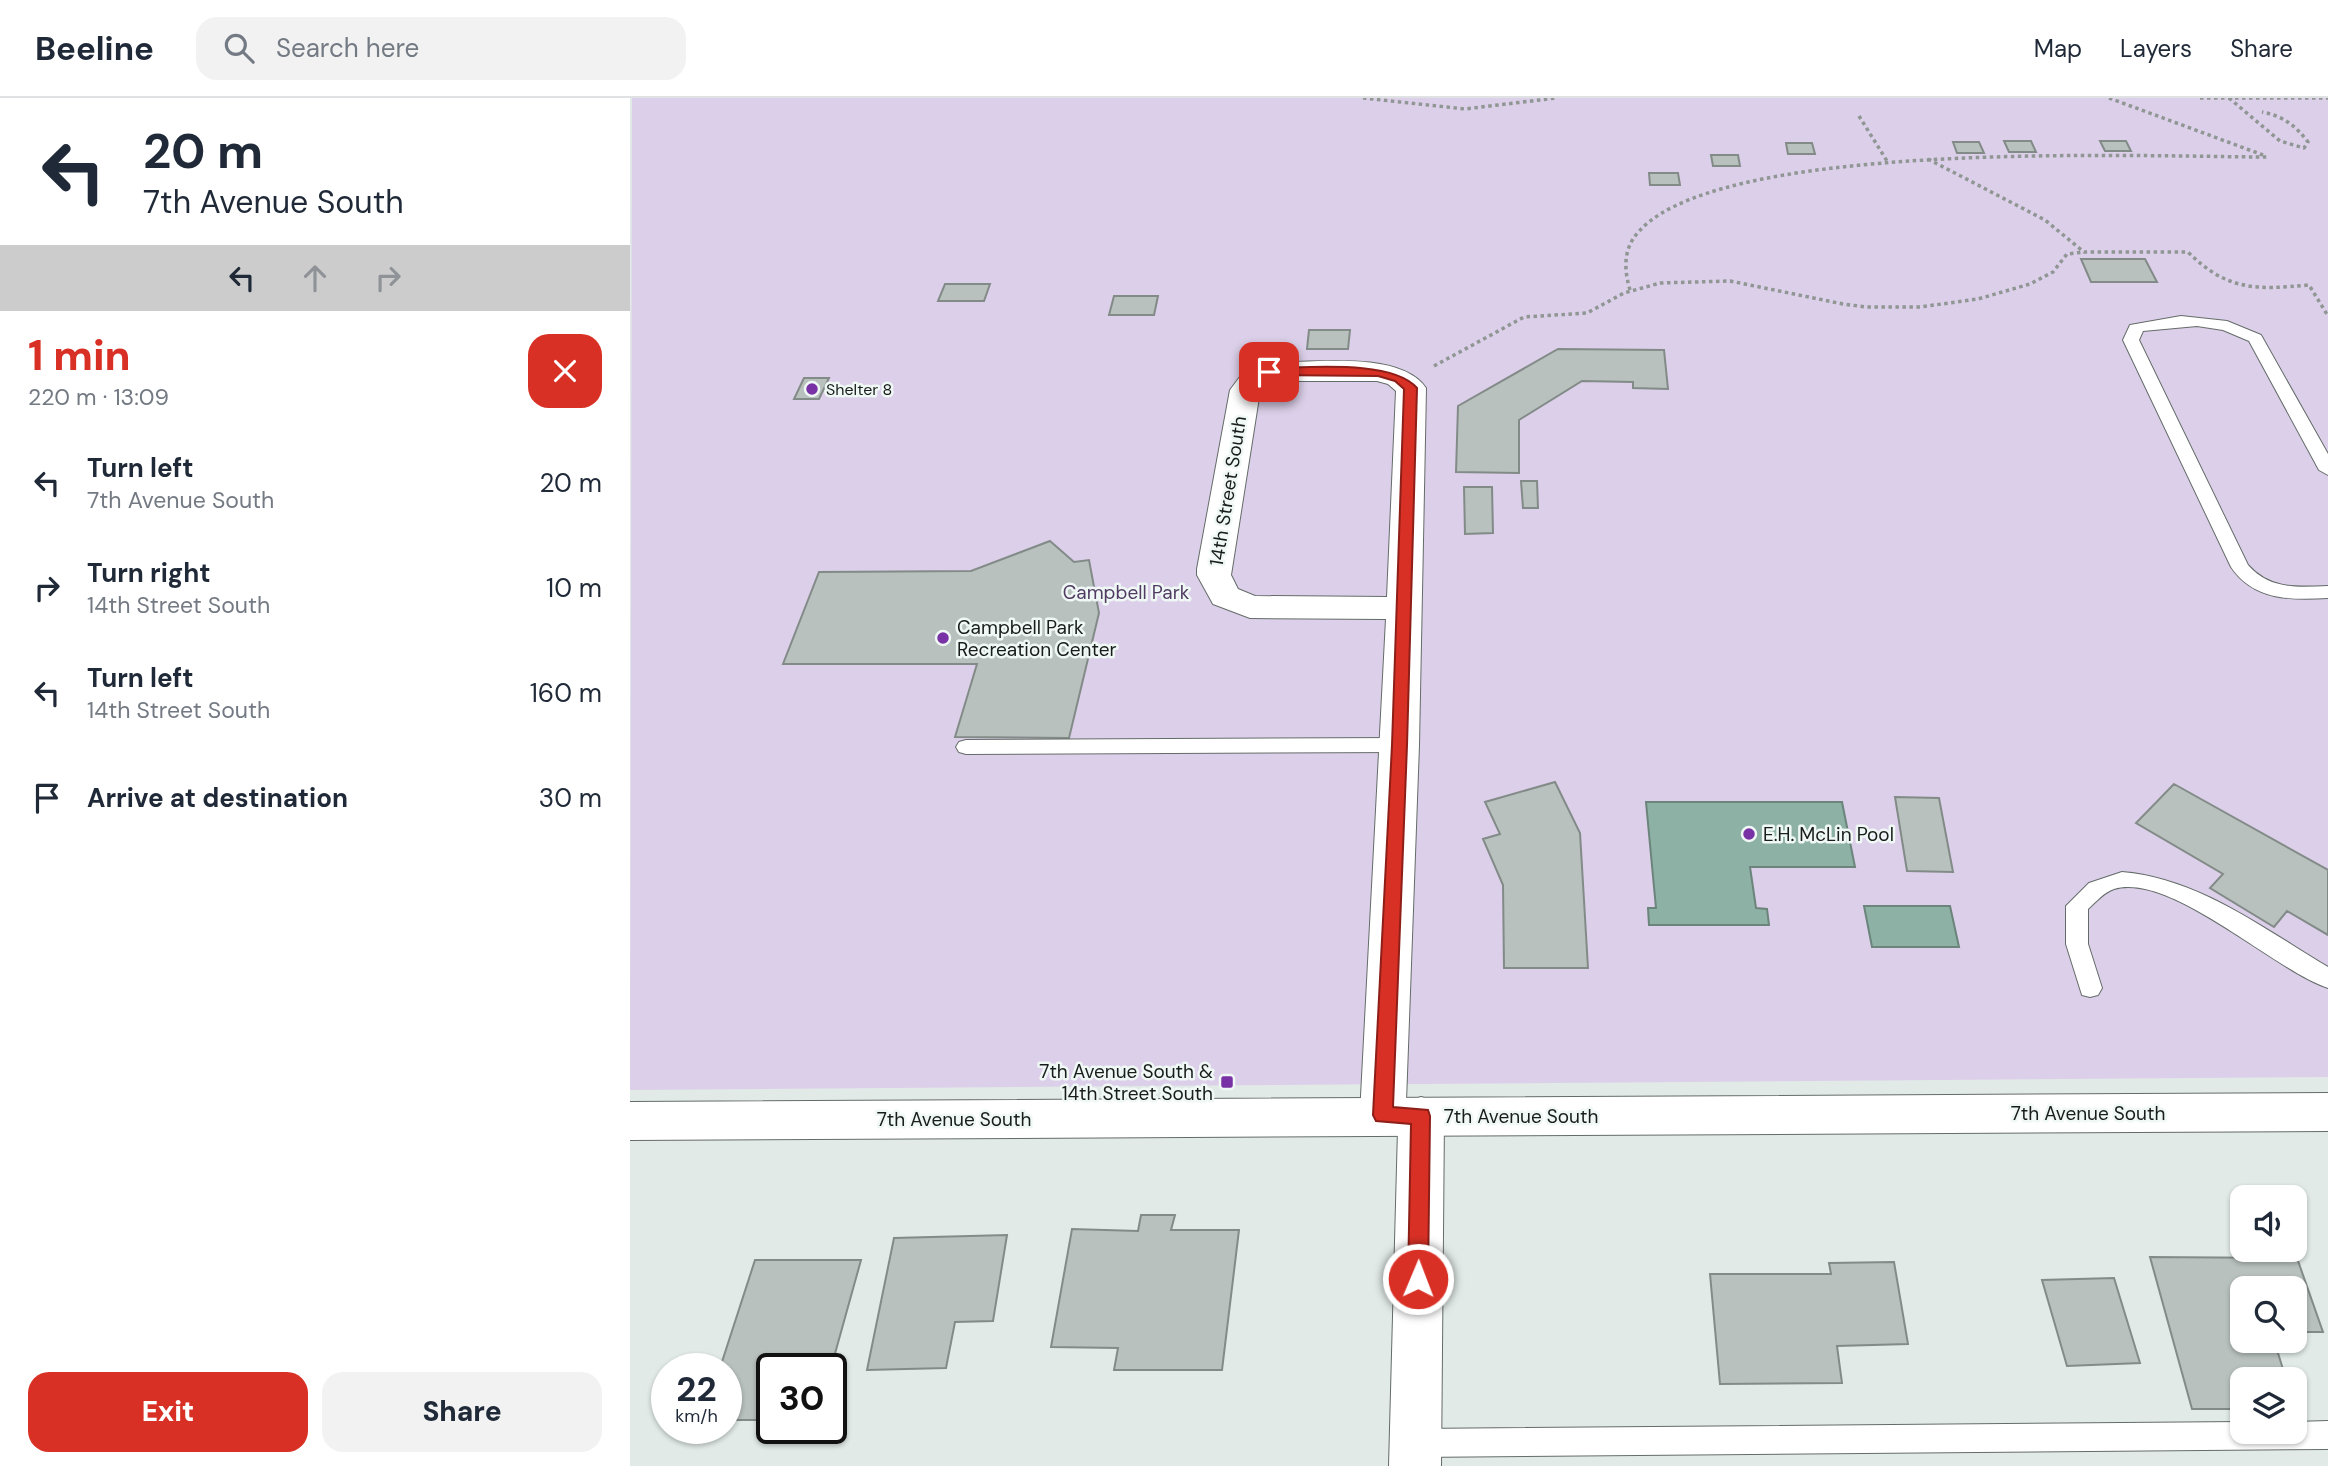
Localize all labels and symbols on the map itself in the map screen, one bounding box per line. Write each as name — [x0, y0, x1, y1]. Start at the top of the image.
pin — [1239, 342, 1299, 402]
place label: Shelter 8 — [826, 379, 892, 400]
marker: Shelter 8 — [804, 381, 820, 397]
street label: 14th Street South — [1204, 414, 1252, 568]
park label: Campbell Park — [1063, 580, 1190, 605]
place label: Campbell Park Recreation Center — [957, 615, 1116, 662]
marker: Campbell Park Recreation Center — [935, 630, 951, 646]
place label: E.H. McLin Pool — [1763, 822, 1894, 847]
marker: E.H. McLin Pool — [1741, 826, 1757, 842]
place label: 7th Avenue South & 14th Street South — [1039, 1059, 1213, 1106]
marker: 7th Avenue South & 14th Street South — [1219, 1074, 1235, 1090]
street label: 7th Avenue South — [2011, 1101, 2165, 1126]
street label: 7th Avenue South — [1444, 1104, 1598, 1129]
street label: 7th Avenue South — [877, 1107, 1031, 1132]
position arrow — [1381, 1242, 1455, 1316]
speed limit sign: 30 — [756, 1353, 847, 1444]

